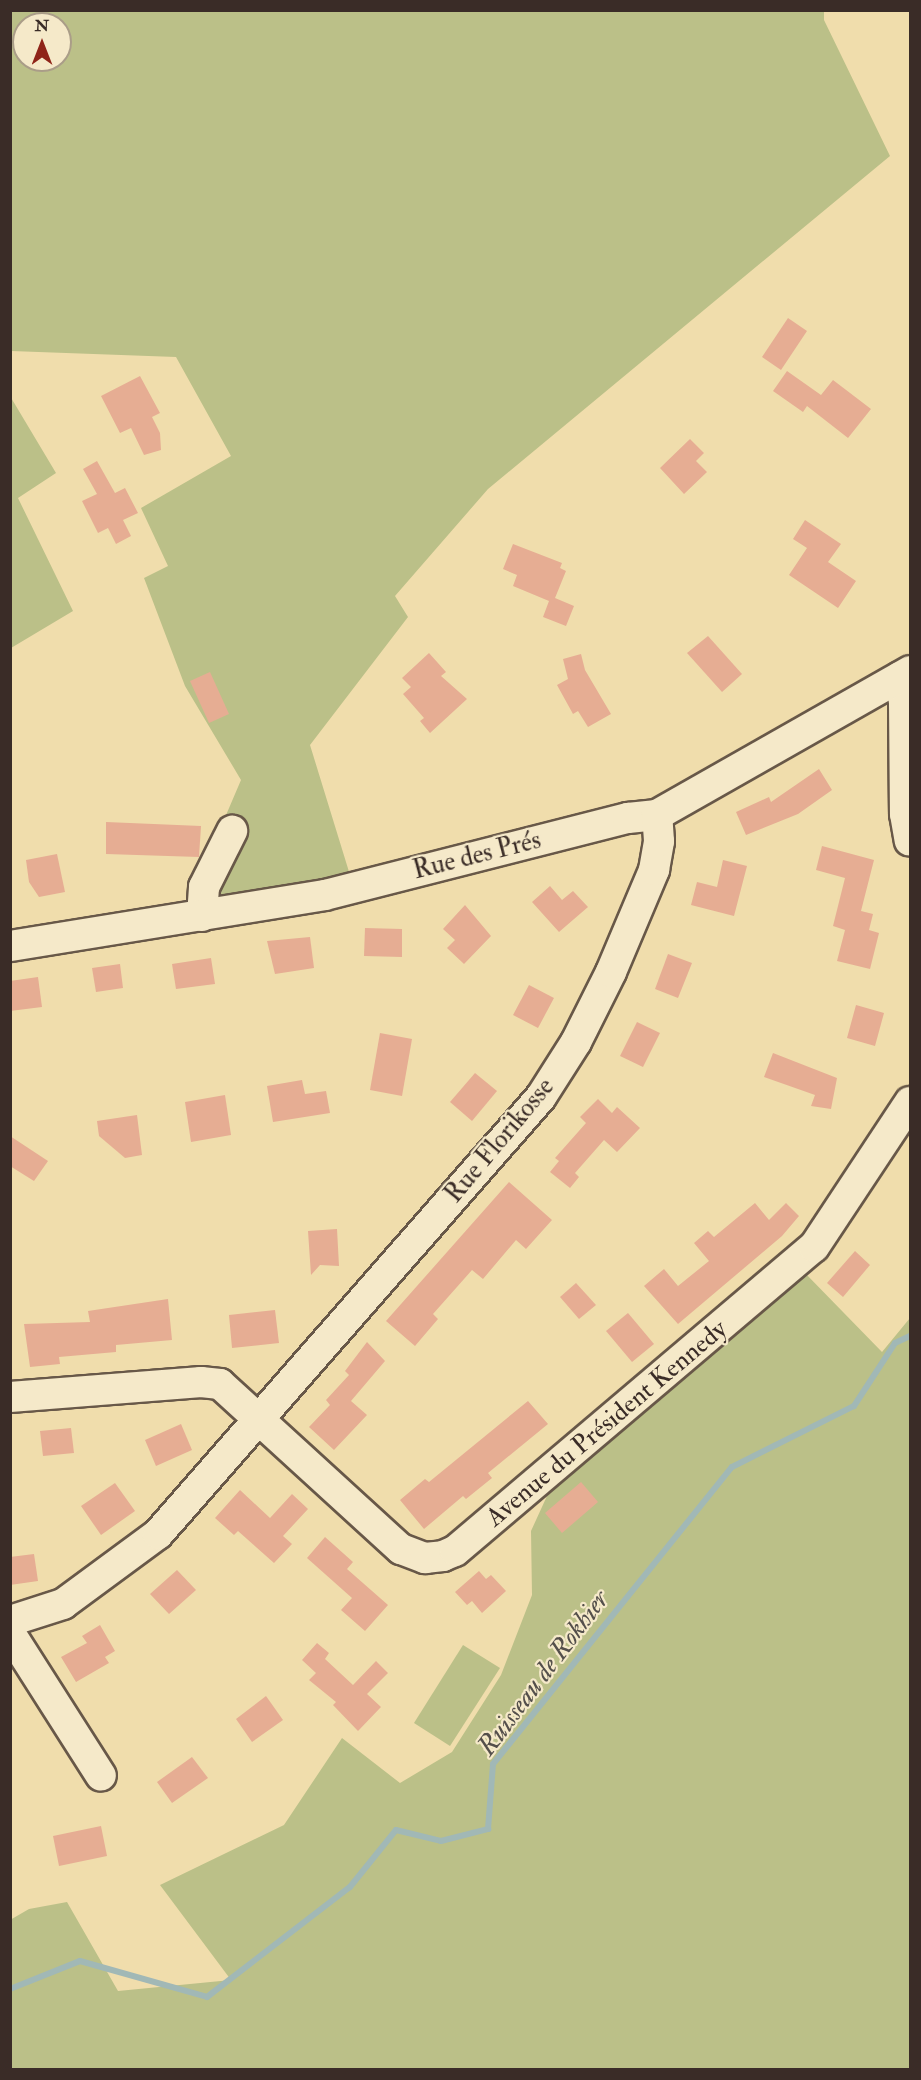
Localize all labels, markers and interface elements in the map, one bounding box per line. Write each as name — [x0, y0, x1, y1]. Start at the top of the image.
north arrow — [12, 12, 72, 72]
text: N — [35, 16, 49, 36]
street label: Rue des Prés — [410, 825, 544, 887]
street label: Rue Florikosse — [439, 1072, 561, 1210]
street label: Avenue du Président Kennedy — [480, 1314, 734, 1534]
water label: Ruisseau de Rokhier — [470, 1584, 616, 1762]

